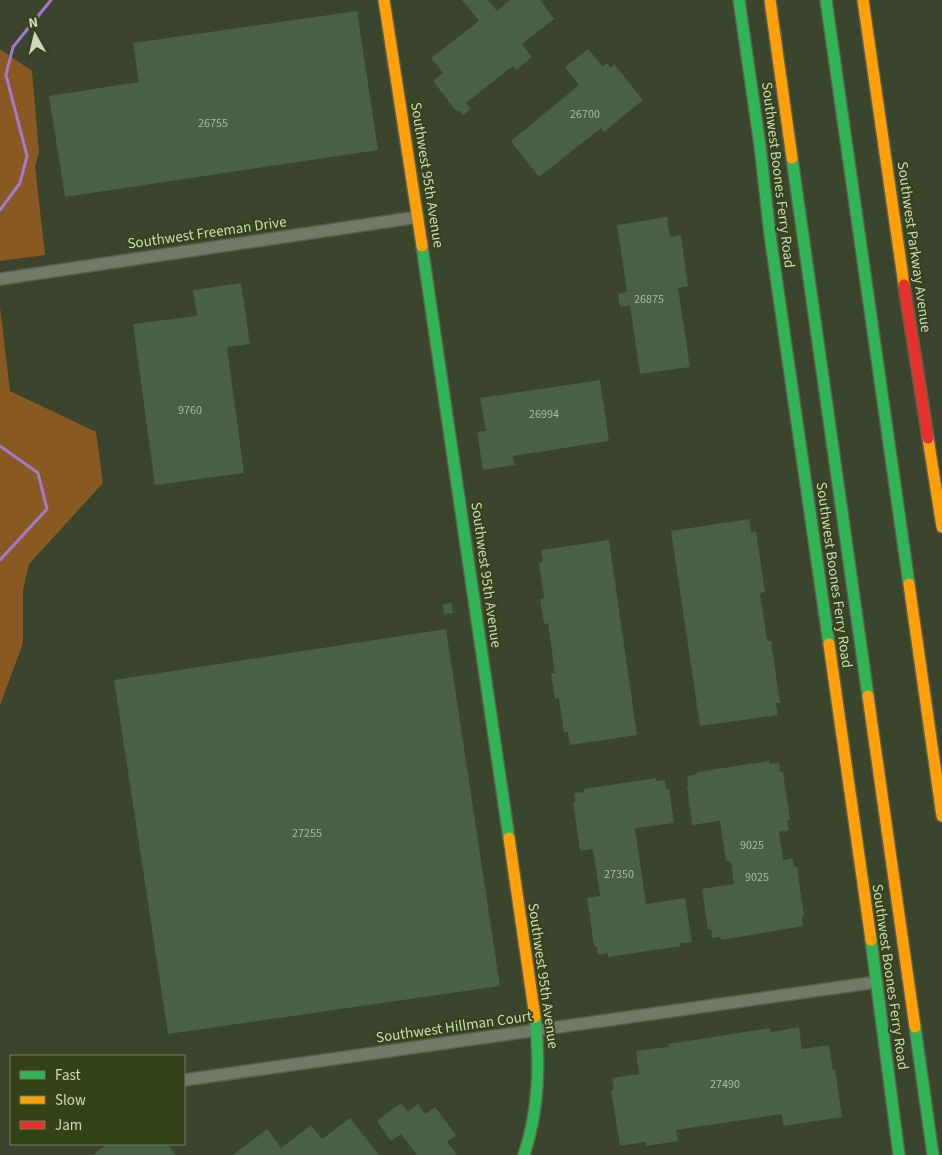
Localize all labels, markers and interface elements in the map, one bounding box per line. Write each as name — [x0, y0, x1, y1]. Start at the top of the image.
north arrow — [10, 10, 60, 60]
text: N — [27, 13, 39, 34]
street label: Southwest Boones Ferry Road — [756, 81, 800, 269]
street label: Southwest 95th Avenue — [405, 101, 449, 249]
house number: 26700 — [570, 106, 600, 123]
house number: 26755 — [198, 115, 228, 132]
street label: Southwest Parkway Avenue — [892, 160, 936, 334]
street label: Southwest Freeman Drive — [126, 211, 288, 255]
house number: 26875 — [634, 291, 664, 308]
house number: 9760 — [178, 402, 202, 419]
house number: 26994 — [529, 406, 559, 423]
street label: Southwest Boones Ferry Road — [811, 481, 857, 669]
street label: Southwest 95th Avenue — [465, 501, 507, 649]
house number: 27255 — [292, 825, 322, 842]
house number: 9025 — [740, 837, 764, 854]
house number: 27350 — [604, 866, 634, 883]
house number: 9025 — [745, 869, 769, 886]
street label: Southwest Boones Ferry Road — [867, 883, 913, 1071]
street label: Southwest 95th Avenue — [522, 902, 564, 1050]
street label: Southwest Hillman Court — [375, 1006, 533, 1048]
legend — [10, 1055, 185, 1145]
text: Fast — [55, 1065, 81, 1086]
house number: 27490 — [710, 1076, 740, 1093]
text: Slow — [55, 1090, 86, 1111]
text: Jam — [55, 1115, 82, 1136]

